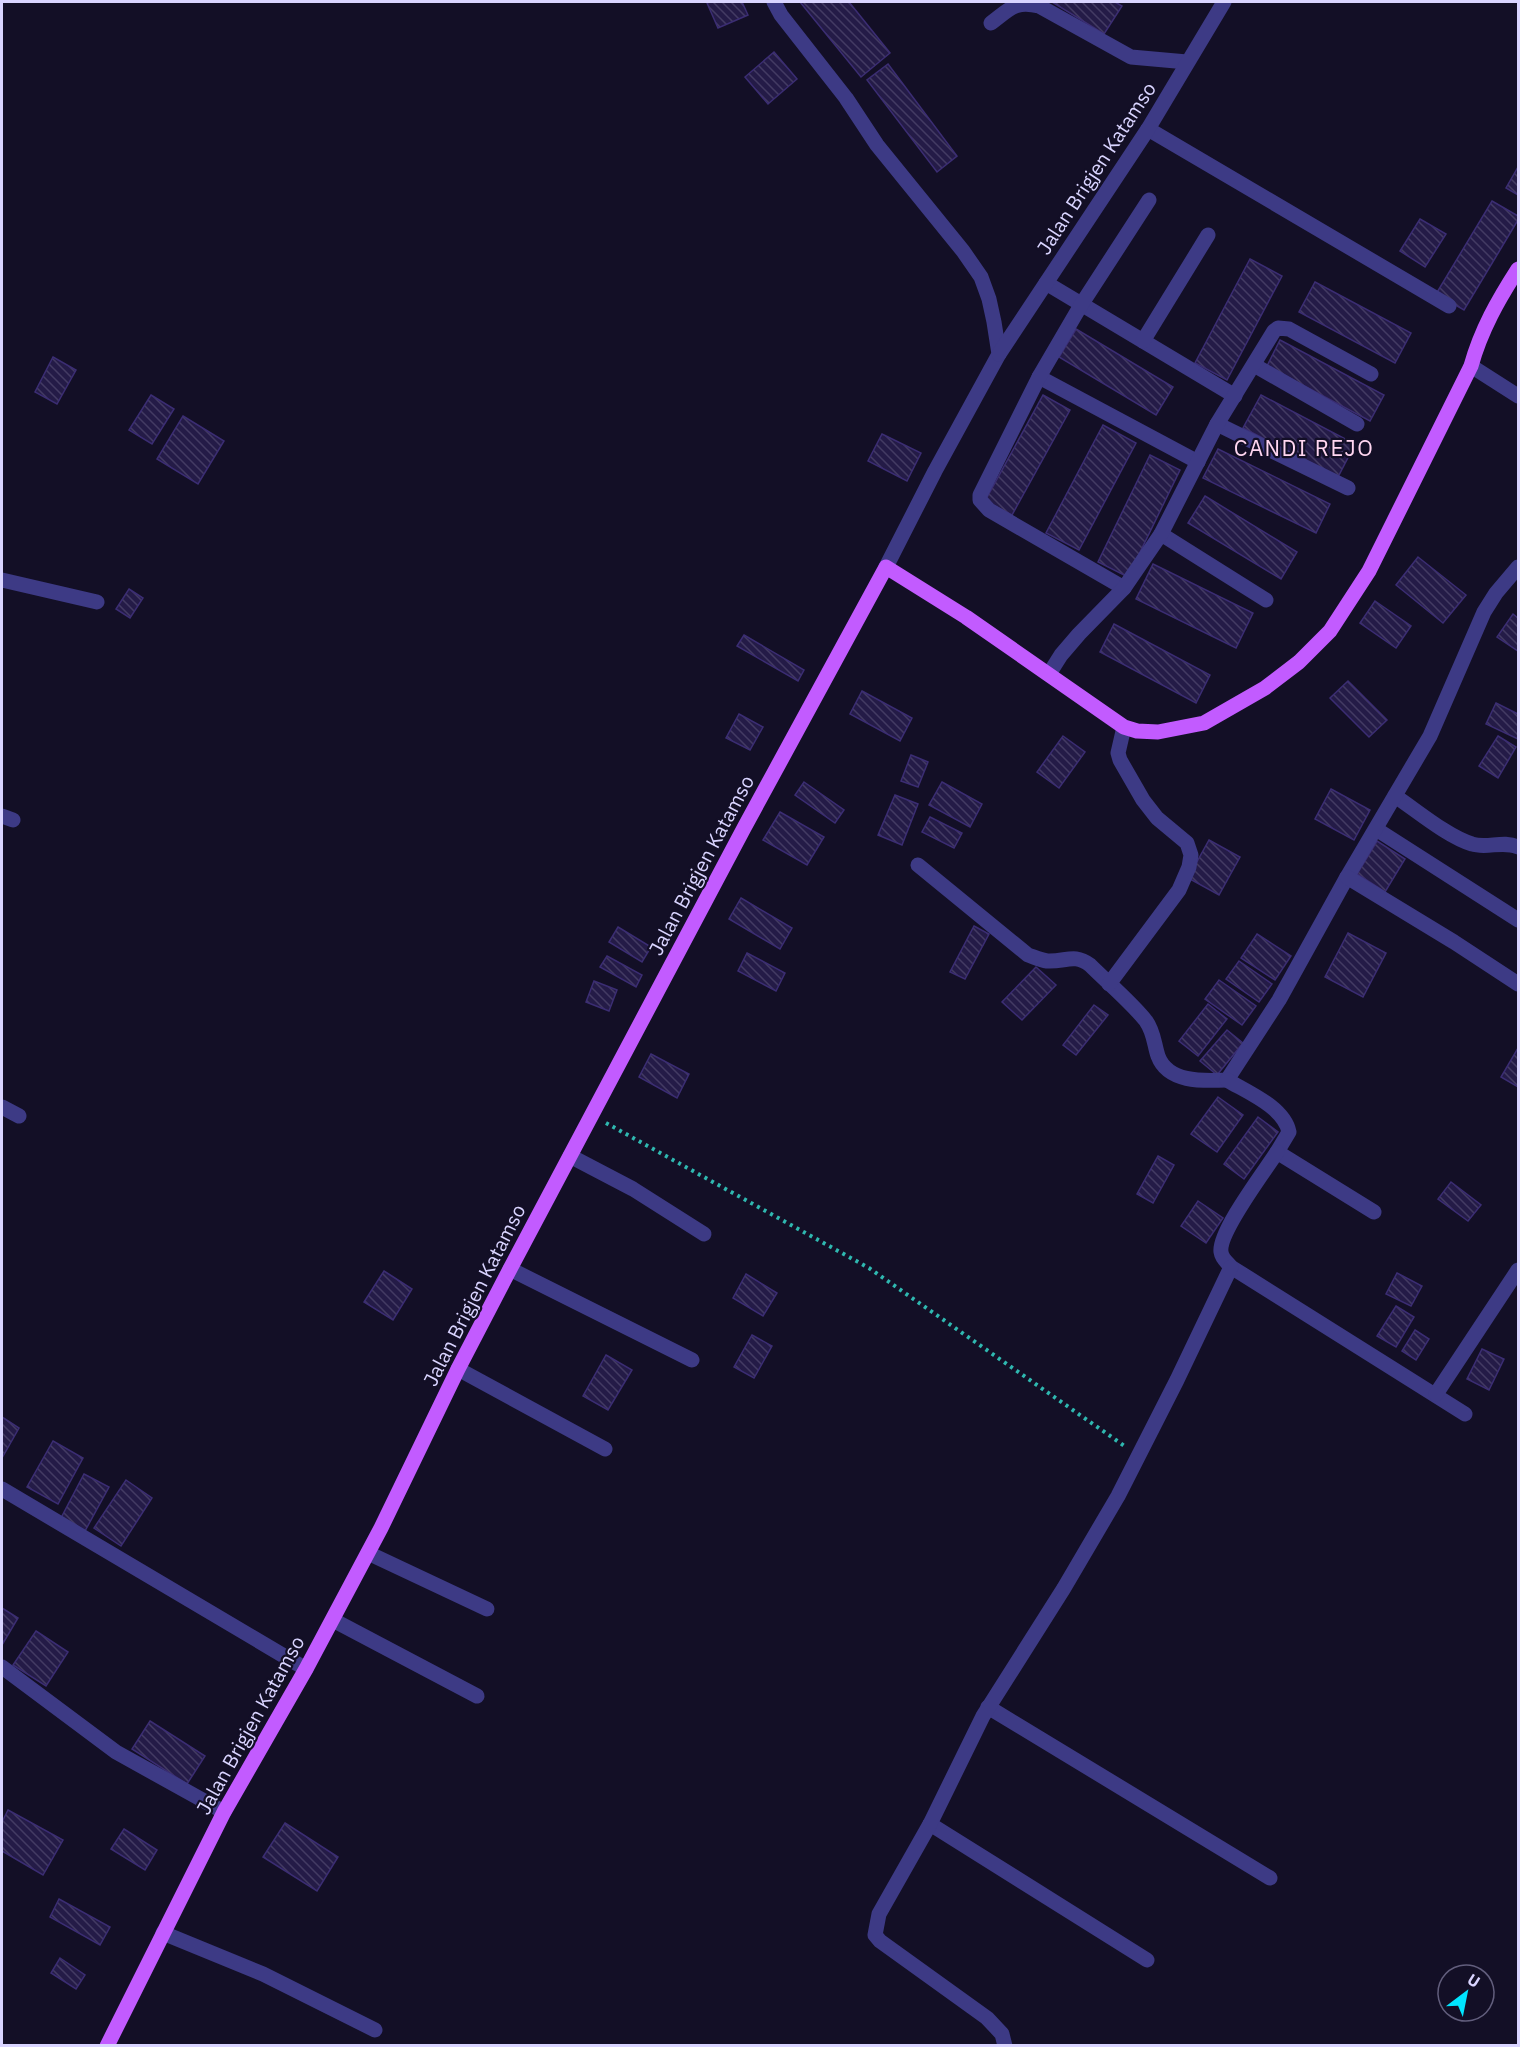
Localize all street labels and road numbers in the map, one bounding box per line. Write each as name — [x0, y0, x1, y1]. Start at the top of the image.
street label: Jalan Brigjen Katamso — [1030, 77, 1162, 259]
street label: Jalan Brigjen Katamso — [642, 770, 760, 960]
street label: Jalan Brigjen Katamso — [416, 1200, 532, 1390]
street label: Jalan Brigjen Katamso — [190, 1631, 310, 1819]

